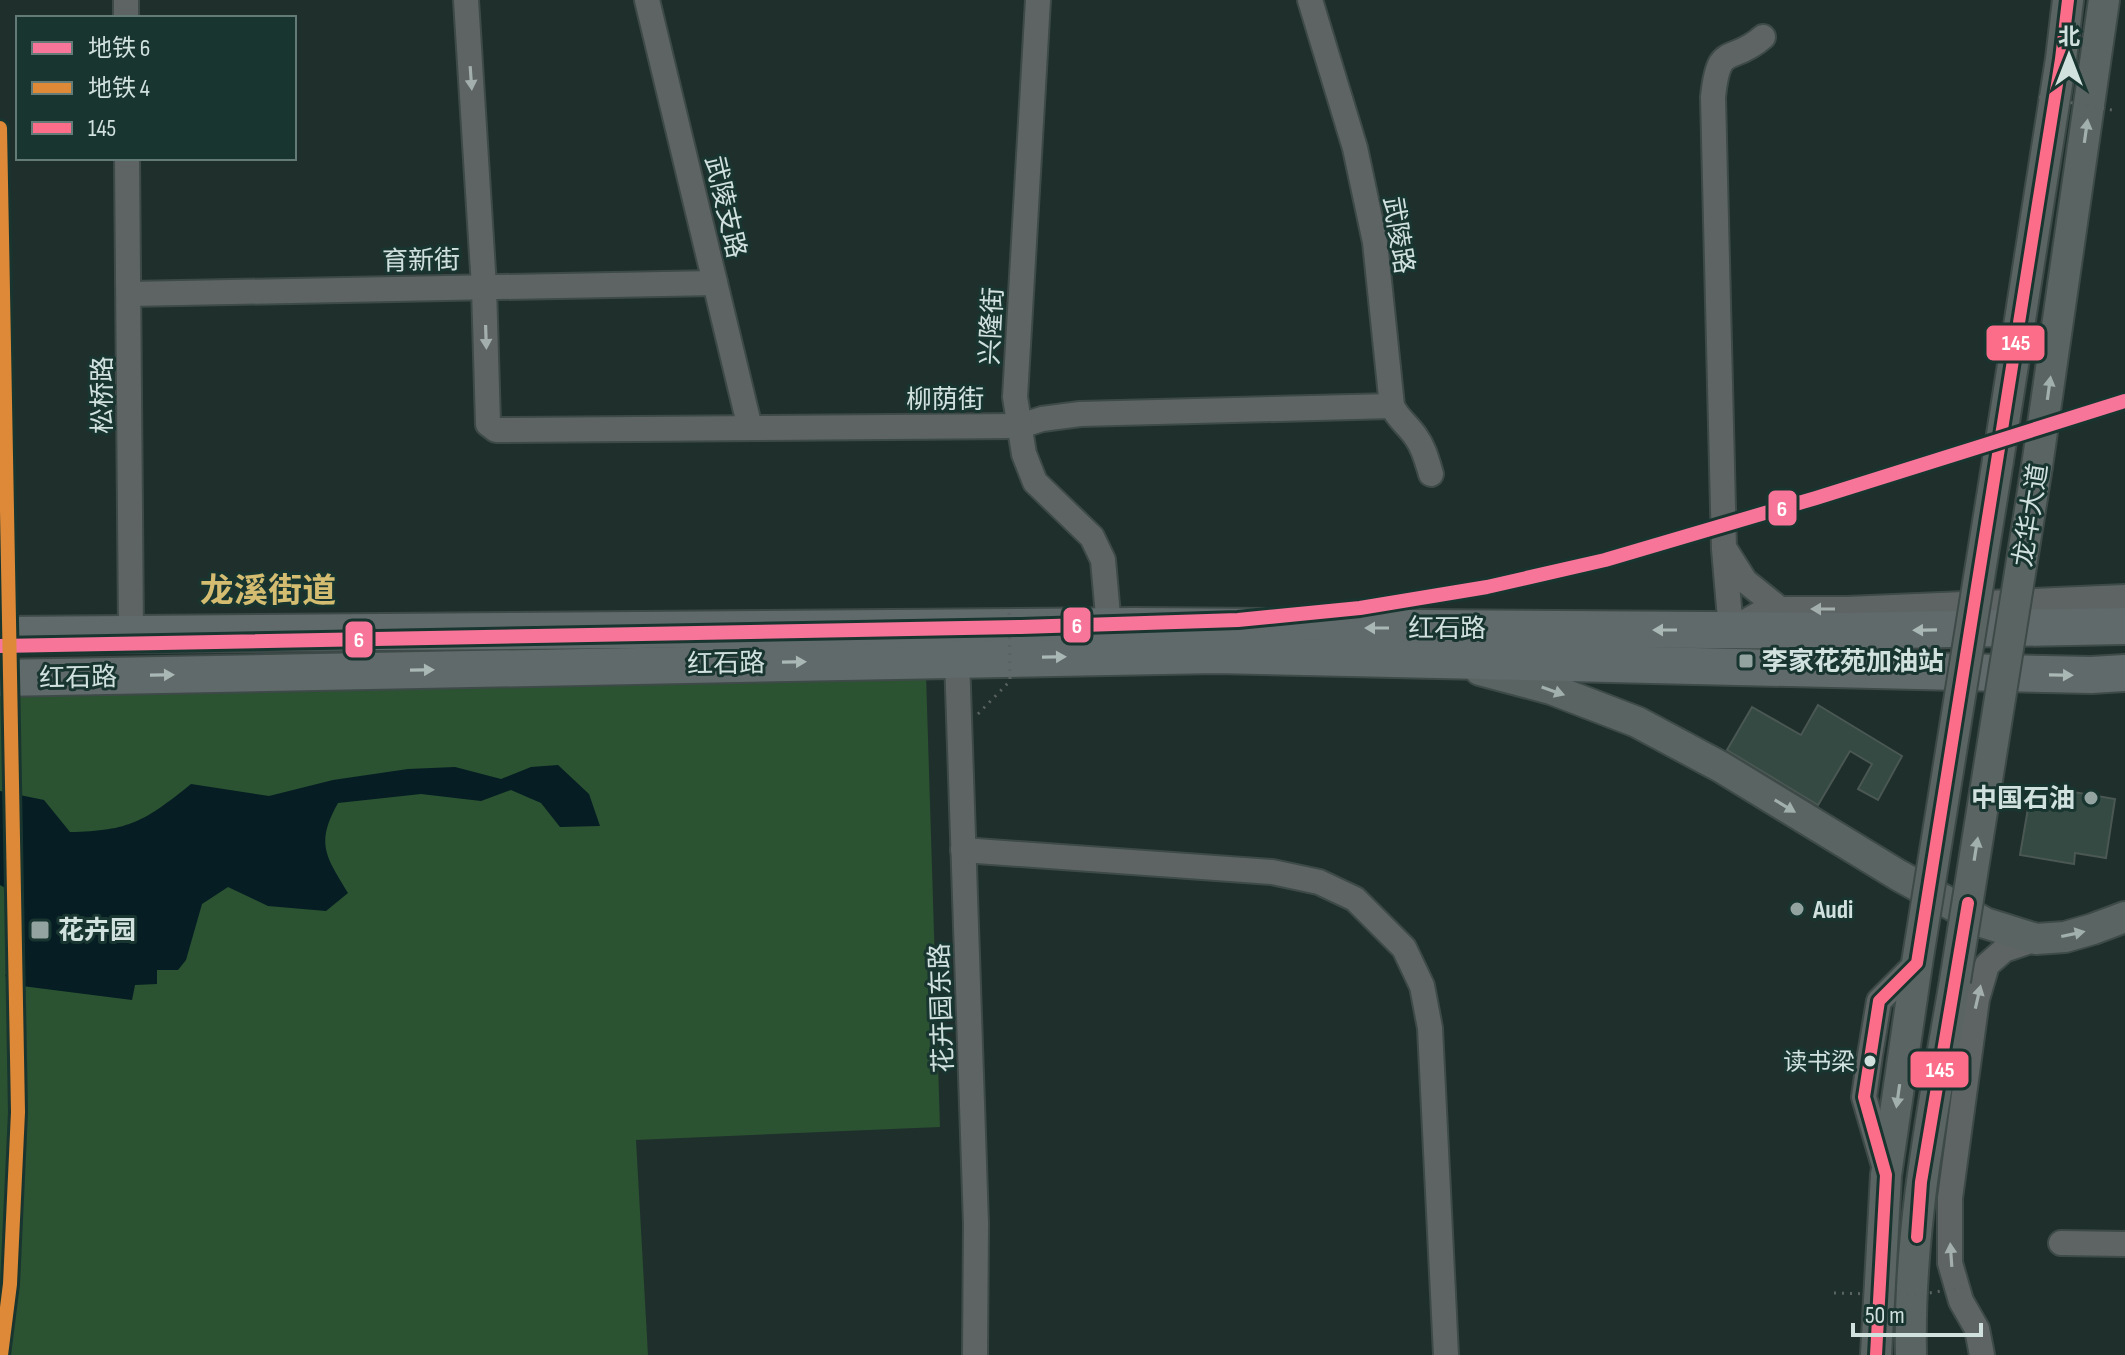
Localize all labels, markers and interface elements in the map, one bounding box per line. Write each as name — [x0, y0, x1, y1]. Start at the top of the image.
legend — [16, 16, 296, 160]
north arrow — [2029, 16, 2109, 96]
text: 北 — [2058, 24, 2080, 51]
text: 地铁 6 — [88, 34, 150, 63]
one-way arrow — [465, 66, 478, 91]
text: 地铁 4 — [88, 74, 150, 103]
text: 145 — [88, 114, 116, 143]
one-way arrow — [2080, 118, 2093, 143]
street label: 武陵支路 — [698, 153, 751, 261]
street label: 武陵路 — [1376, 194, 1419, 276]
street label: 育新街 — [382, 245, 460, 278]
street label: 兴隆街 — [975, 286, 1010, 366]
line badge: 145 — [1985, 324, 2046, 362]
one-way arrow — [479, 325, 492, 350]
text: 145 — [2002, 330, 2030, 357]
street label: 松桥路 — [88, 356, 119, 434]
one-way arrow — [2043, 376, 2056, 401]
street label: 柳荫街 — [906, 385, 984, 416]
street label: 龙华大道 — [2008, 461, 2055, 569]
line badge: 6 — [1767, 489, 1798, 527]
text: 6 — [1777, 496, 1787, 523]
district label: 龙溪街道 — [200, 571, 336, 612]
one-way arrow — [1810, 603, 1835, 615]
line badge: 6 — [1062, 606, 1092, 644]
text: 6 — [1072, 613, 1082, 640]
street label: 红石路 — [1408, 614, 1486, 645]
line badge: 6 — [344, 620, 374, 659]
one-way arrow — [1364, 622, 1389, 634]
one-way arrow — [1652, 624, 1677, 636]
one-way arrow — [1912, 624, 1937, 636]
text: 6 — [354, 627, 364, 654]
place label: 李家花苑加油站 — [1762, 647, 1944, 678]
street label: 红石路 — [687, 648, 765, 681]
one-way arrow — [1042, 651, 1067, 663]
marker: 李家花苑加油站 — [1737, 652, 1755, 670]
one-way arrow — [782, 655, 807, 668]
street label: 红石路 — [39, 662, 117, 695]
one-way arrow — [410, 663, 435, 676]
one-way arrow — [2049, 668, 2074, 681]
one-way arrow — [150, 669, 175, 681]
one-way arrow — [1542, 685, 1566, 697]
place label: 中国石油 — [1971, 784, 2075, 815]
marker: 中国石油 — [2082, 789, 2100, 807]
one-way arrow — [1774, 799, 1796, 813]
one-way arrow — [1971, 836, 1983, 861]
place label: Audi — [1812, 895, 1853, 926]
marker: Audi — [1788, 900, 1806, 918]
place label: 花卉园 — [58, 916, 136, 947]
marker: 花卉园 — [29, 919, 51, 941]
one-way arrow — [2060, 927, 2085, 940]
street label: 花卉园东路 — [925, 942, 960, 1073]
one-way arrow — [1973, 985, 1985, 1010]
place label: 读书梁 — [1783, 1048, 1855, 1077]
line badge: 145 — [1909, 1050, 1970, 1089]
marker: 读书梁 — [1862, 1053, 1878, 1069]
text: 145 — [1926, 1057, 1954, 1084]
one-way arrow — [1891, 1083, 1904, 1108]
one-way arrow — [1944, 1242, 1957, 1267]
scale bar — [1853, 1287, 1981, 1337]
text: 50 m — [1865, 1301, 1905, 1330]

